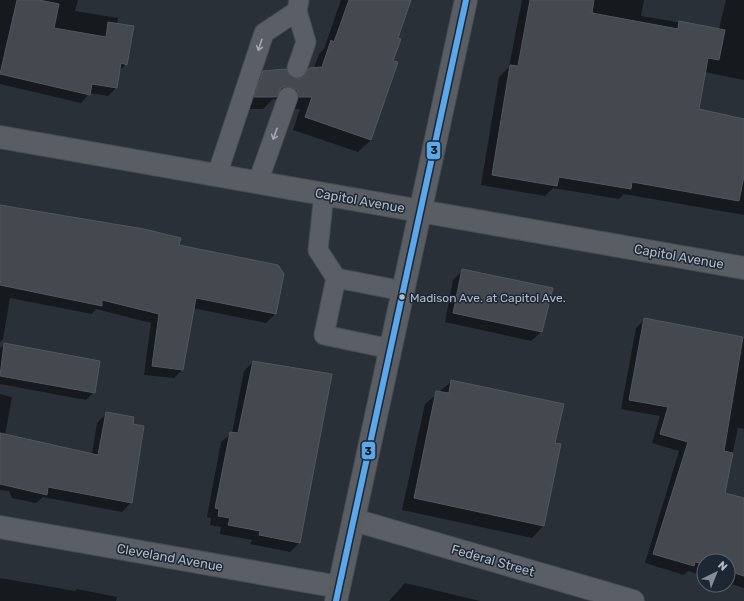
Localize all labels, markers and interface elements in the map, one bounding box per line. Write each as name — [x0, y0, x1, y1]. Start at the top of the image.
one-way arrow — [255, 39, 263, 51]
one-way arrow — [270, 127, 278, 139]
line badge: 3 — [426, 141, 441, 160]
text: 3 — [430, 144, 438, 157]
street label: Capitol Avenue — [314, 185, 406, 216]
street label: Capitol Avenue — [633, 241, 725, 272]
place label: Madison Ave. at Capitol Ave. — [410, 291, 566, 305]
marker: Madison Ave. at Capitol Ave. — [397, 292, 407, 302]
line badge: 3 — [361, 441, 376, 460]
text: 3 — [364, 445, 372, 458]
street label: Cleveland Avenue — [116, 541, 224, 574]
street label: Federal Street — [450, 541, 536, 579]
north arrow — [696, 553, 736, 593]
text: N — [715, 559, 730, 574]

